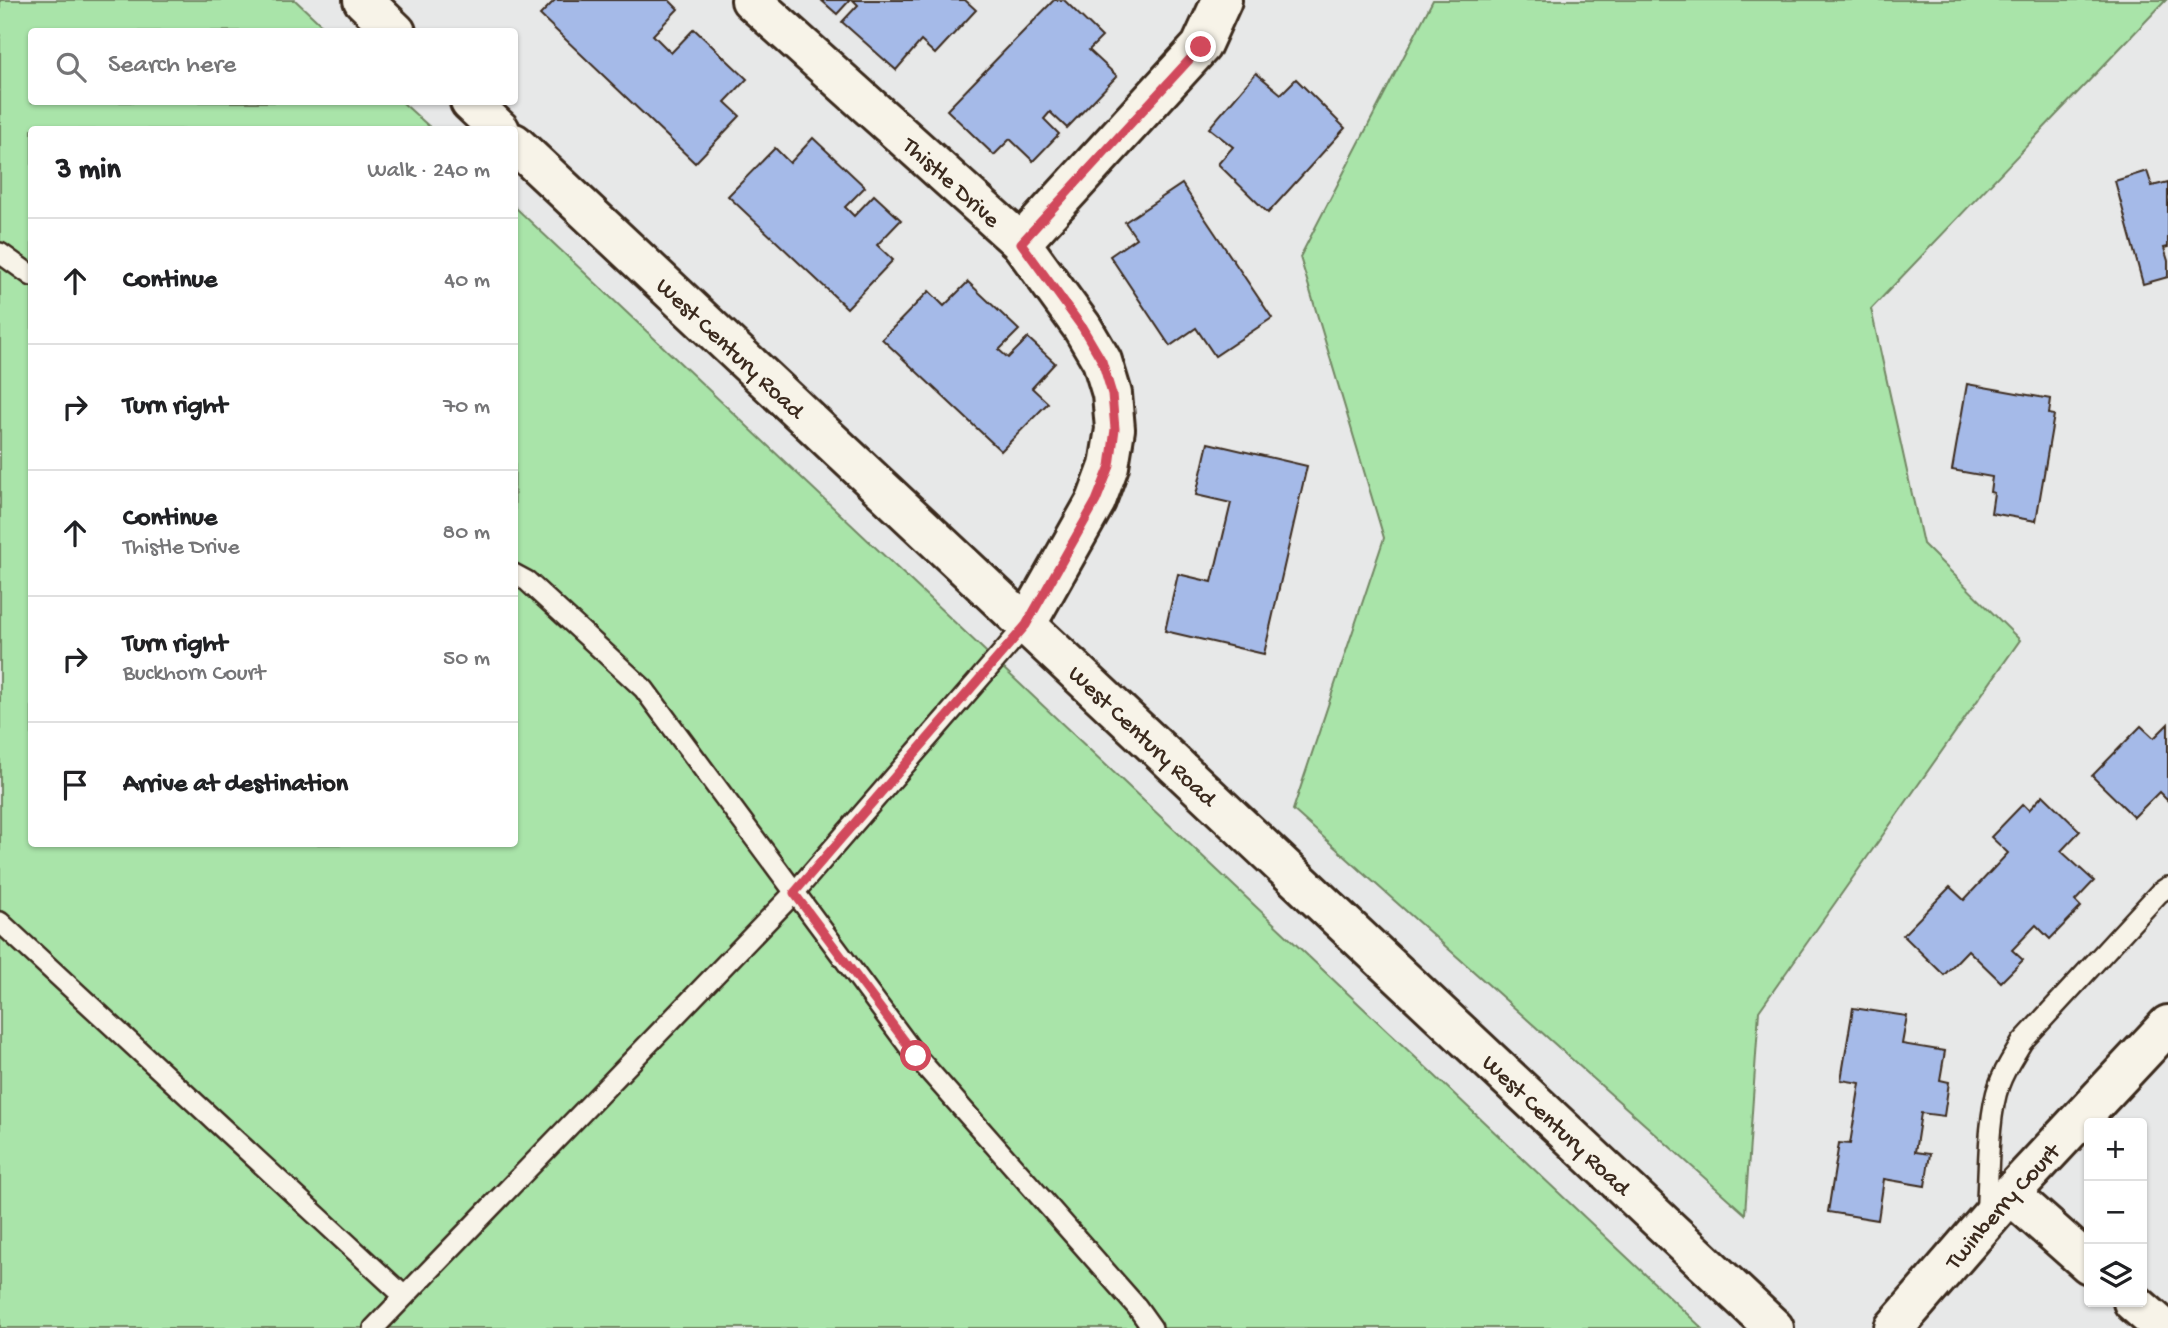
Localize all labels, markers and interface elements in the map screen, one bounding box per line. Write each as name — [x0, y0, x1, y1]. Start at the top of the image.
search box — [28, 28, 518, 105]
route end — [1185, 31, 1216, 62]
icon: search — [52, 48, 90, 86]
text: Search here — [108, 51, 236, 82]
street label: Thistle Drive — [894, 131, 1005, 236]
text: 3 min — [56, 154, 121, 189]
text: Walk · 240 m — [367, 158, 490, 185]
icon: ahead — [56, 262, 94, 300]
text: Continue — [123, 266, 217, 297]
text: 40 m — [444, 268, 490, 295]
street label: West Century Road — [648, 273, 810, 428]
icon: right — [56, 388, 94, 426]
text: Turn right — [123, 392, 227, 423]
text: 70 m — [443, 394, 490, 421]
text: Continue — [123, 504, 217, 535]
icon: ahead — [56, 514, 94, 552]
text: 80 m — [443, 520, 490, 547]
text: Thistle Drive — [123, 535, 240, 562]
text: Turn right — [123, 630, 227, 661]
icon: right — [56, 640, 94, 678]
text: 50 m — [443, 646, 490, 673]
text: Buckhorn Court — [123, 661, 265, 688]
street label: West Century Road — [1061, 661, 1223, 816]
icon: arrive — [56, 766, 94, 804]
text: Arrive at destination — [123, 770, 348, 801]
route start — [900, 1040, 931, 1071]
street label: West Century Road — [1474, 1050, 1637, 1205]
map controls — [2084, 1118, 2147, 1307]
button: + — [2084, 1118, 2147, 1181]
street label: Twinberry Court — [1939, 1137, 2069, 1278]
button: − — [2084, 1181, 2147, 1244]
button: layers — [2084, 1244, 2147, 1307]

